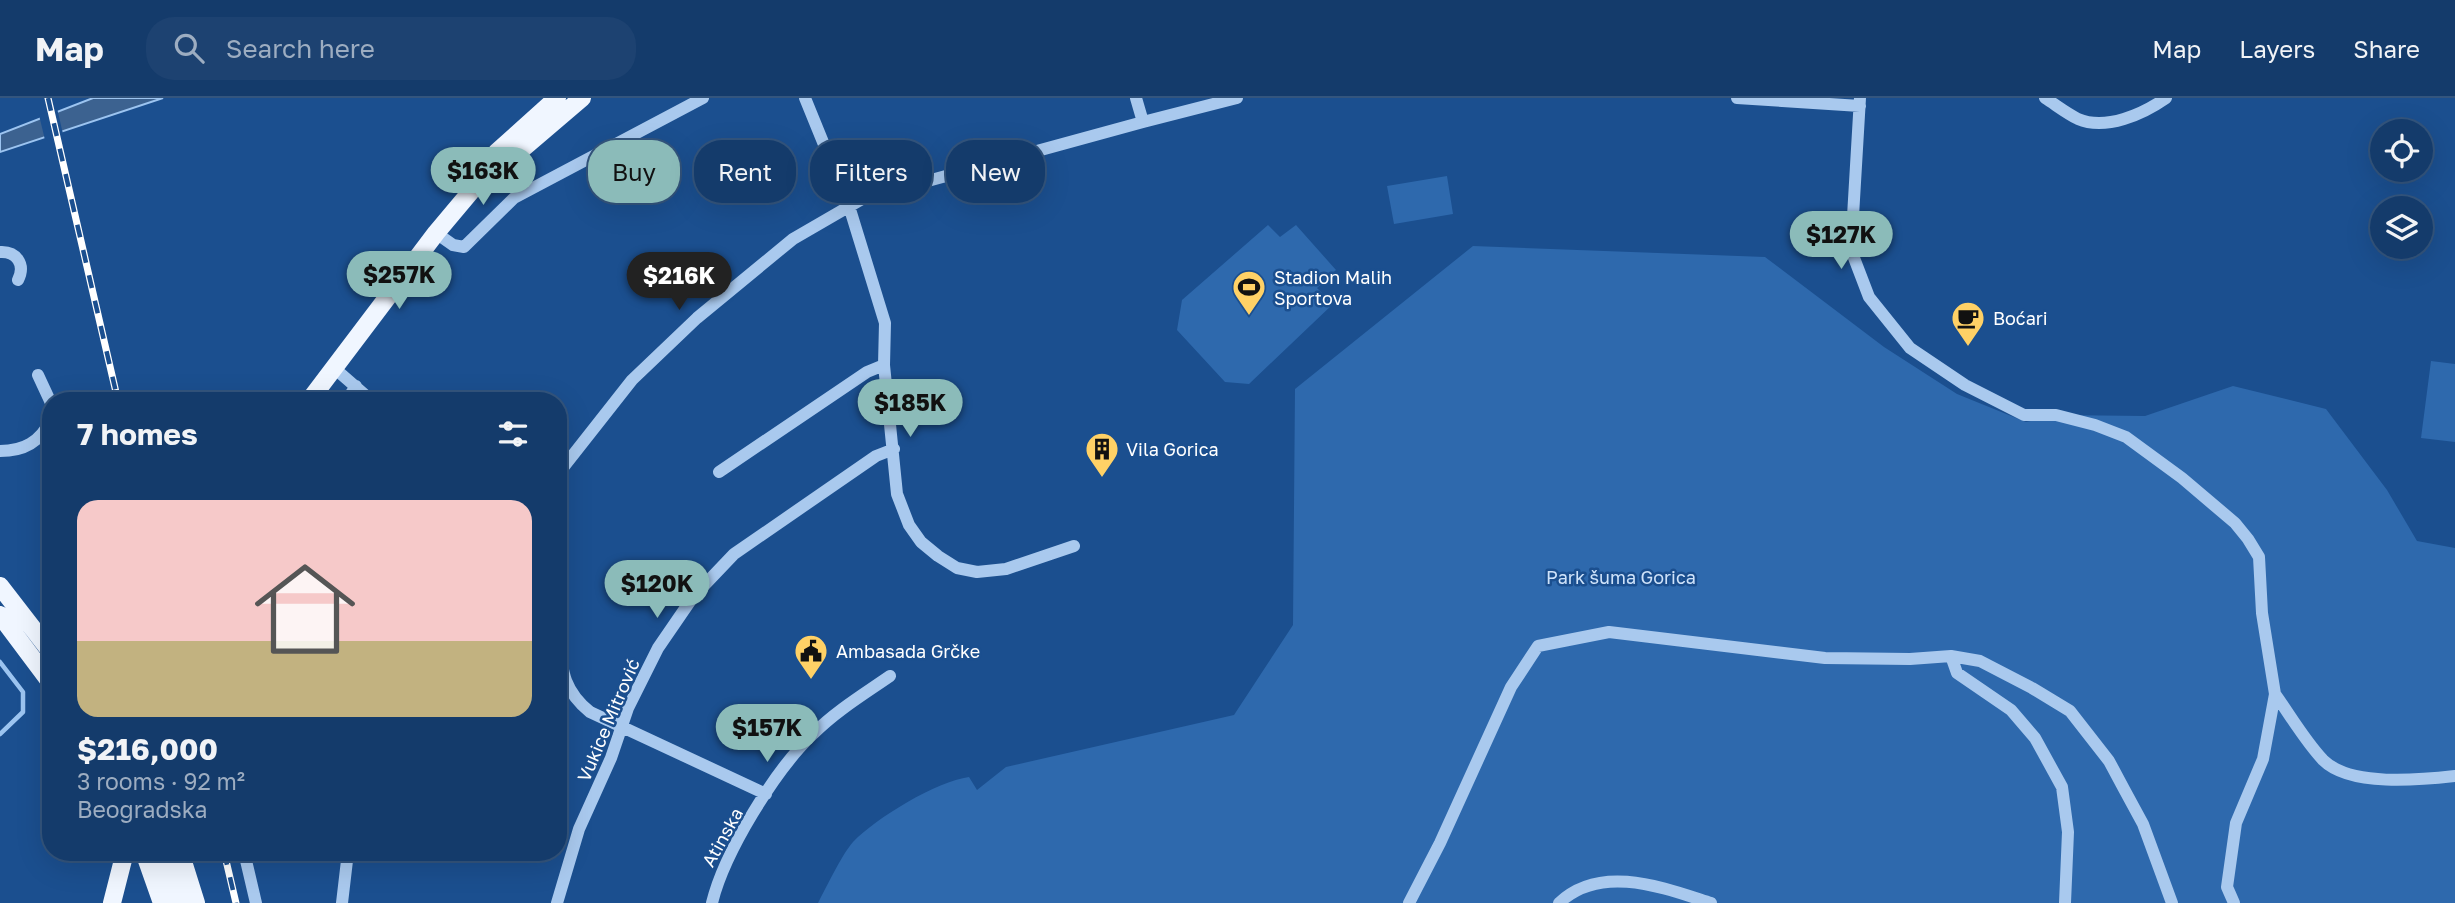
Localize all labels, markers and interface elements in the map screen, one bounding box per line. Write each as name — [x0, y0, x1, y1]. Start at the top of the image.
search box — [146, 17, 636, 80]
text: Map — [35, 29, 104, 68]
icon: search — [170, 29, 208, 67]
text: Search here — [226, 33, 375, 64]
text: Map — [2152, 34, 2201, 63]
text: Layers — [2239, 34, 2315, 63]
text: Share — [2353, 34, 2420, 63]
map controls — [2370, 119, 2433, 259]
button: locate — [2370, 119, 2433, 182]
chip: Buy — [588, 140, 680, 203]
chip: Rent — [694, 140, 796, 203]
chip: Filters — [810, 140, 932, 203]
chip: New — [946, 140, 1045, 203]
pin: $163K — [434, 148, 532, 207]
text: $163K — [447, 156, 519, 184]
button: layers — [2370, 196, 2433, 259]
pin: $127K — [1792, 212, 1890, 271]
text: $127K — [1806, 220, 1876, 248]
pin: $257K — [350, 252, 448, 311]
pin: $216K — [630, 252, 728, 312]
text: $257K — [363, 260, 435, 288]
text: $216K — [643, 261, 715, 289]
place label: Stadion Malih Sportova — [1274, 266, 1392, 309]
sports icon: Stadion Malih Sportova — [1230, 268, 1268, 317]
cafe icon: Boćari — [1949, 299, 1987, 348]
place label: Boćari — [1993, 307, 2048, 329]
pin: $185K — [861, 380, 959, 439]
text: $185K — [874, 388, 946, 416]
icon: filters — [494, 415, 532, 453]
text: 7 homes — [77, 416, 198, 452]
building icon: Vila Gorica — [1083, 430, 1121, 479]
place label: Vila Gorica — [1126, 438, 1219, 460]
icon: home — [242, 546, 368, 672]
pin: $120K — [608, 560, 706, 620]
park label: Park šuma Gorica — [1546, 566, 1696, 588]
text: $120K — [621, 569, 693, 597]
public building icon: Ambasada Grčke — [792, 632, 830, 681]
place label: Ambasada Grčke — [836, 640, 980, 662]
street label: Vukice Mitrović — [572, 655, 644, 785]
pin: $157K — [718, 704, 816, 764]
text: $157K — [732, 713, 802, 741]
text: $216,000 — [77, 731, 218, 767]
text: 3 rooms · 92 m² — [77, 767, 245, 795]
text: Beogradska — [77, 795, 208, 823]
street label: Atinska — [697, 804, 747, 870]

